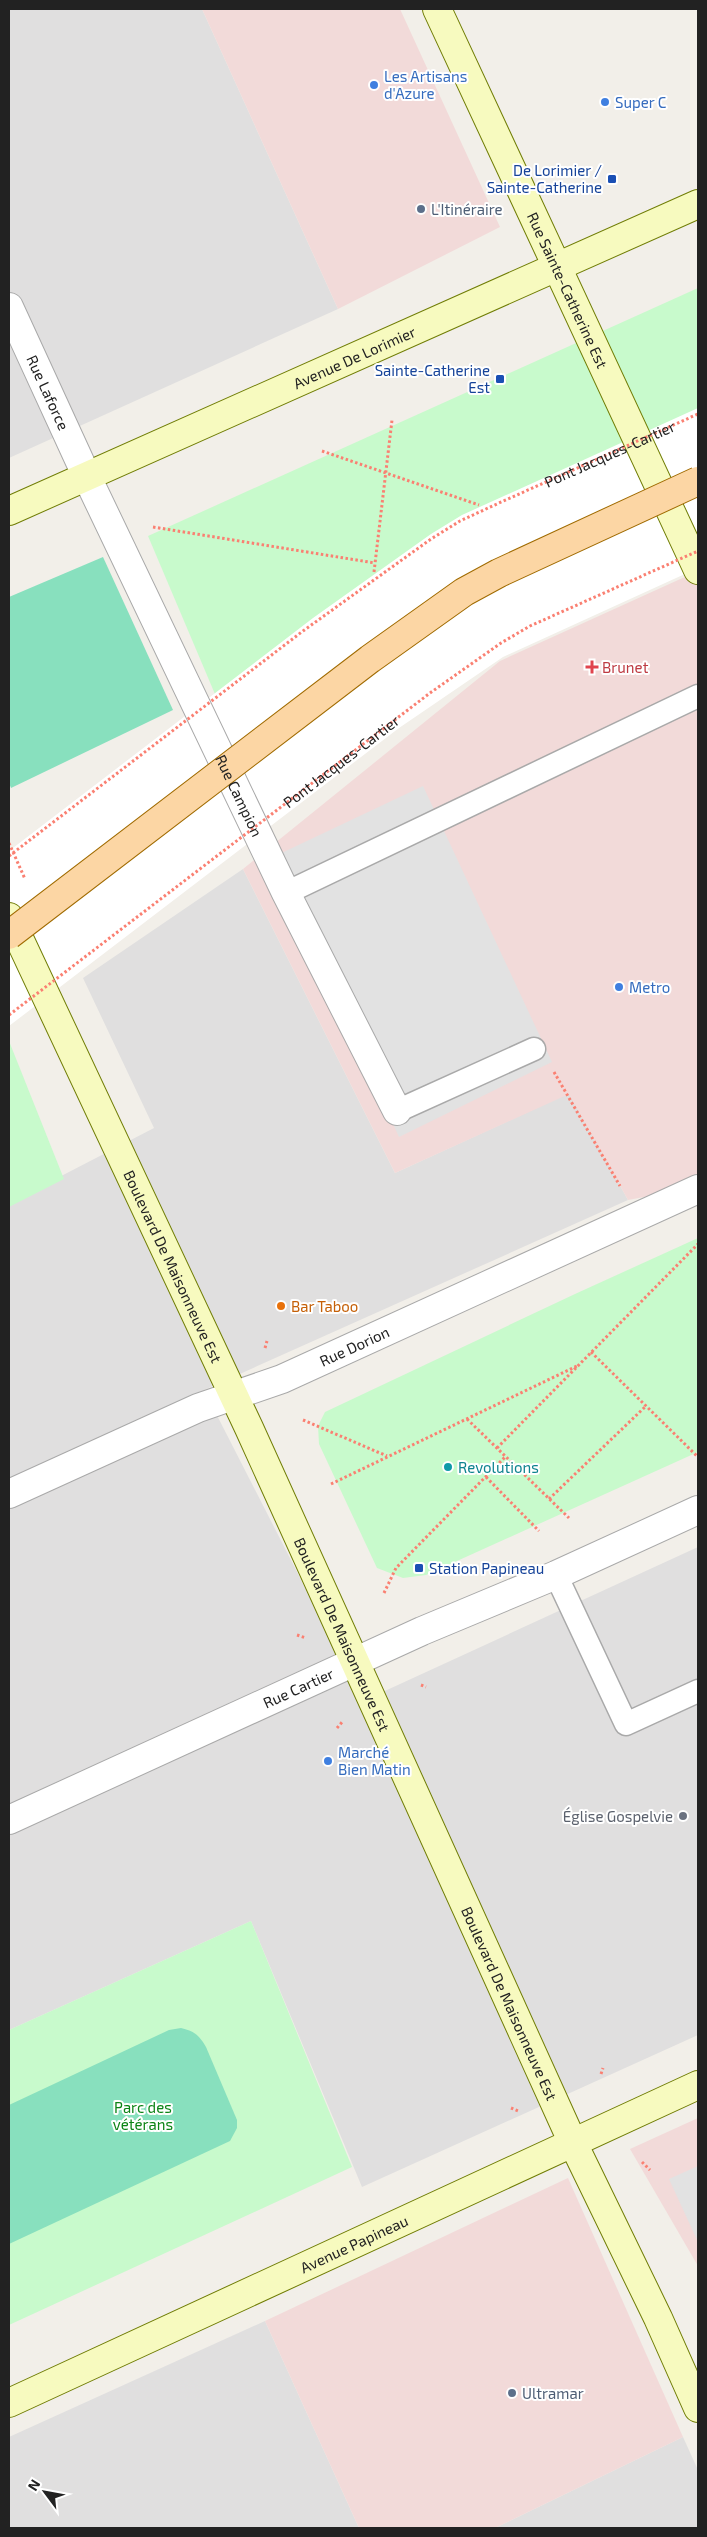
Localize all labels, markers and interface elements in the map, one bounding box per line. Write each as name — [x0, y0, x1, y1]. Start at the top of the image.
place label: Les Artisans d'Azure — [384, 67, 467, 102]
marker: Les Artisans d'Azure — [368, 79, 380, 91]
place label: Super C — [615, 93, 667, 111]
marker: Super C — [599, 96, 611, 108]
place label: De Lorimier / Sainte-Catherine — [487, 161, 602, 196]
marker: De Lorimier / Sainte-Catherine — [606, 173, 618, 185]
place label: L'Itinéraire — [431, 200, 503, 218]
marker: L'Itinéraire — [415, 203, 427, 215]
street label: Rue Sainte-Catherine Est — [524, 209, 612, 371]
street label: Avenue De Lorimier — [290, 322, 418, 392]
street label: Rue Laforce — [23, 352, 73, 433]
place label: Sainte-Catherine Est — [375, 361, 490, 396]
marker: Sainte-Catherine Est — [494, 373, 506, 385]
street label: Pont Jacques-Cartier — [541, 417, 678, 491]
place label: Brunet — [602, 658, 649, 676]
marker: Brunet — [586, 661, 598, 673]
street label: Pont Jacques-Cartier — [279, 711, 403, 811]
street label: Rue Campion — [212, 751, 267, 839]
place label: Metro — [629, 978, 670, 996]
marker: Metro — [613, 981, 625, 993]
street label: Boulevard De Maisonneuve Est — [120, 1167, 226, 1366]
place label: Bar Taboo — [291, 1297, 358, 1315]
marker: Bar Taboo — [275, 1300, 287, 1312]
street label: Rue Dorion — [317, 1322, 392, 1370]
place label: Revolutions — [458, 1458, 539, 1476]
marker: Revolutions — [442, 1461, 454, 1473]
street label: Boulevard De Maisonneuve Est — [291, 1535, 394, 1734]
place label: Station Papineau — [429, 1559, 544, 1577]
marker: Station Papineau — [413, 1562, 425, 1574]
street label: Rue Cartier — [260, 1664, 336, 1712]
place label: Marché Bien Matin — [338, 1743, 411, 1778]
marker: Marché Bien Matin — [322, 1755, 334, 1767]
place label: Église Gospelvie — [563, 1807, 673, 1825]
marker: Église Gospelvie — [677, 1810, 689, 1822]
street label: Boulevard De Maisonneuve Est — [458, 1904, 561, 2103]
park label: Parc des vétérans — [113, 2098, 173, 2133]
street label: Avenue Papineau — [297, 2211, 411, 2276]
place label: Ultramar — [522, 2384, 584, 2402]
marker: Ultramar — [506, 2387, 518, 2399]
north arrow — [20, 2467, 70, 2517]
text: N — [24, 2476, 43, 2494]

